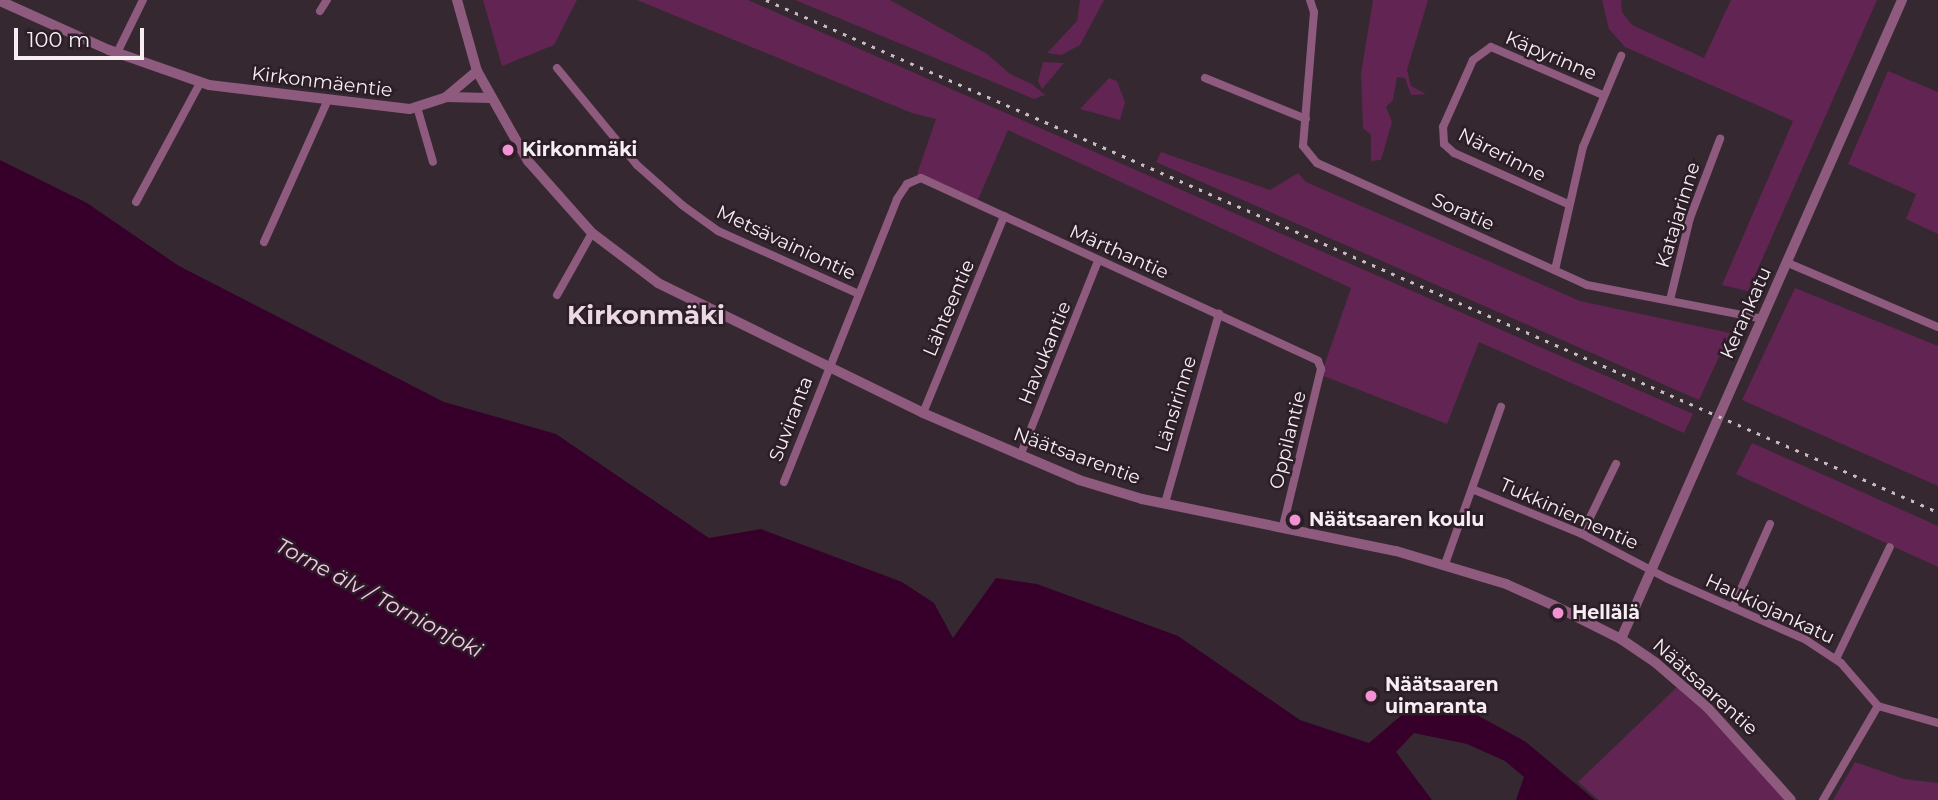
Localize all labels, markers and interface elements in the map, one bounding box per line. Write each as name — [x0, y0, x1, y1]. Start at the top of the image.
scale bar — [18, 14, 147, 58]
text: 100 m — [27, 27, 90, 52]
street label: Käpyrinne — [1502, 27, 1600, 85]
street label: Kirkonmäentie — [250, 62, 394, 102]
street label: Närerinne — [1454, 123, 1550, 187]
place label: Kirkonmäki — [522, 139, 637, 161]
marker: Kirkonmäki — [500, 142, 516, 158]
street label: Katajarinne — [1651, 159, 1705, 271]
street label: Soratie — [1428, 188, 1498, 236]
street label: Metsävainiontie — [713, 201, 859, 285]
street label: Märthantie — [1066, 220, 1172, 284]
street label: Lähteentie — [918, 256, 980, 360]
street label: Kerankatu — [1716, 263, 1776, 363]
street label: Havukantie — [1014, 298, 1076, 408]
district label: Kirkonmäki — [567, 300, 725, 332]
street label: Länsirinne — [1151, 353, 1201, 455]
street label: Suviranta — [764, 373, 818, 465]
street label: Oppilantie — [1265, 389, 1311, 491]
street label: Näätsaarentie — [1010, 422, 1144, 490]
street label: Tukkiniementie — [1496, 473, 1642, 555]
place label: Näätsaaren koulu — [1309, 509, 1484, 531]
marker: Näätsaaren koulu — [1287, 512, 1303, 528]
water label: Torne älv / Tornionjoki — [271, 533, 487, 663]
street label: Haukiojankatu — [1702, 569, 1838, 649]
place label: Hellälä — [1572, 602, 1640, 624]
marker: Hellälä — [1550, 605, 1566, 621]
street label: Näätsaarentie — [1648, 634, 1762, 740]
place label: Näätsaaren uimaranta — [1385, 674, 1499, 718]
marker: Näätsaaren uimaranta — [1363, 688, 1379, 704]

